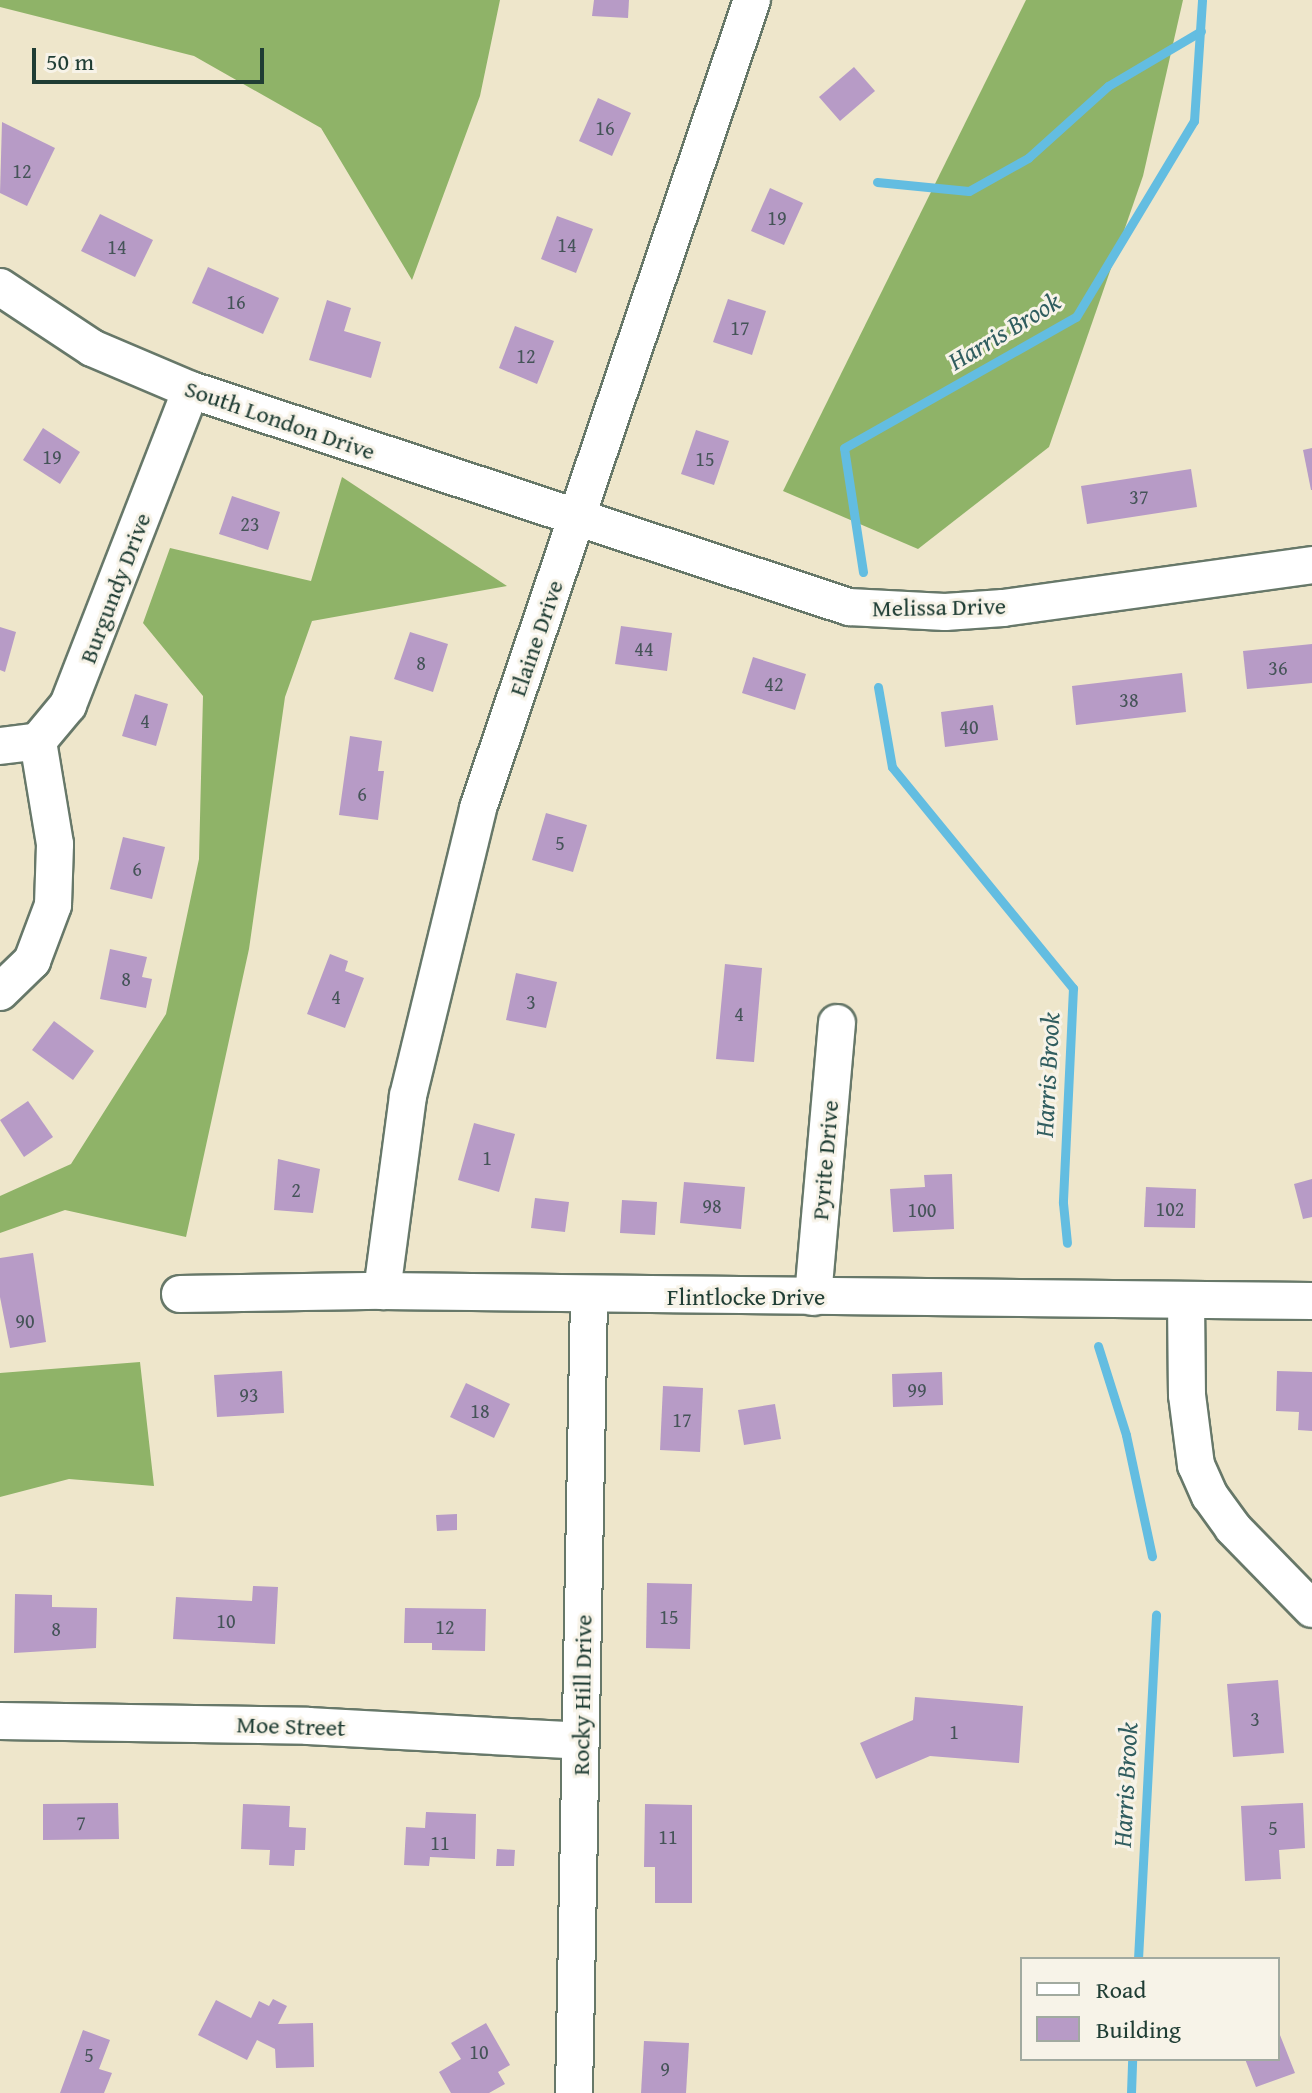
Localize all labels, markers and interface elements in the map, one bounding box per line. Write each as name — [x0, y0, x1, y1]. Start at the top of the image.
scale bar — [36, 32, 268, 82]
text: 50 m — [46, 44, 94, 79]
house number: 16 — [595, 115, 615, 139]
house number: 12 — [12, 158, 32, 182]
house number: 19 — [767, 205, 787, 229]
house number: 14 — [557, 232, 577, 256]
house number: 14 — [107, 234, 127, 258]
water label: Harris Brook — [942, 285, 1066, 377]
house number: 16 — [226, 289, 246, 313]
house number: 17 — [730, 315, 750, 339]
house number: 12 — [516, 343, 536, 367]
street label: South London Drive — [181, 374, 379, 466]
house number: 19 — [42, 444, 62, 468]
house number: 15 — [695, 446, 715, 470]
house number: 37 — [1129, 484, 1149, 508]
street label: Burgundy Drive — [73, 509, 157, 667]
house number: 23 — [240, 511, 260, 535]
street label: Elaine Drive — [503, 576, 569, 700]
street label: Melissa Drive — [872, 591, 1006, 623]
house number: 44 — [634, 636, 654, 660]
house number: 8 — [416, 650, 426, 674]
house number: 36 — [1268, 655, 1288, 679]
house number: 42 — [764, 671, 784, 695]
house number: 38 — [1119, 687, 1139, 711]
house number: 4 — [140, 708, 150, 732]
house number: 40 — [959, 714, 979, 738]
house number: 6 — [357, 781, 367, 805]
house number: 5 — [555, 830, 565, 854]
house number: 6 — [132, 856, 142, 880]
house number: 8 — [121, 966, 131, 990]
house number: 4 — [331, 984, 341, 1008]
house number: 3 — [526, 989, 536, 1013]
house number: 4 — [734, 1001, 744, 1025]
water label: Harris Brook — [1028, 1012, 1066, 1138]
street label: Pyrite Drive — [805, 1099, 845, 1221]
house number: 1 — [482, 1145, 492, 1169]
house number: 2 — [291, 1177, 301, 1201]
house number: 98 — [702, 1193, 722, 1217]
house number: 102 — [1156, 1196, 1184, 1220]
house number: 100 — [908, 1197, 936, 1221]
street label: Flintlocke Drive — [667, 1283, 825, 1311]
house number: 90 — [15, 1308, 35, 1332]
house number: 99 — [907, 1377, 927, 1401]
house number: 93 — [239, 1382, 259, 1406]
house number: 18 — [470, 1398, 490, 1422]
house number: 17 — [672, 1407, 692, 1431]
house number: 15 — [659, 1604, 679, 1628]
house number: 10 — [216, 1608, 236, 1632]
house number: 12 — [435, 1614, 455, 1638]
street label: Rocky Hill Drive — [566, 1614, 598, 1776]
house number: 8 — [51, 1616, 61, 1640]
house number: 3 — [1250, 1706, 1260, 1730]
street label: Moe Street — [236, 1710, 346, 1742]
house number: 1 — [949, 1719, 959, 1743]
water label: Harris Brook — [1106, 1722, 1144, 1848]
house number: 7 — [76, 1810, 86, 1834]
house number: 5 — [1268, 1815, 1278, 1839]
house number: 11 — [658, 1824, 678, 1848]
house number: 11 — [430, 1830, 450, 1854]
legend — [1020, 1957, 1280, 2061]
text: Road — [1096, 1972, 1146, 2007]
text: Building — [1096, 2012, 1181, 2047]
house number: 10 — [469, 2039, 489, 2063]
house number: 5 — [84, 2042, 94, 2066]
house number: 9 — [660, 2056, 670, 2080]

